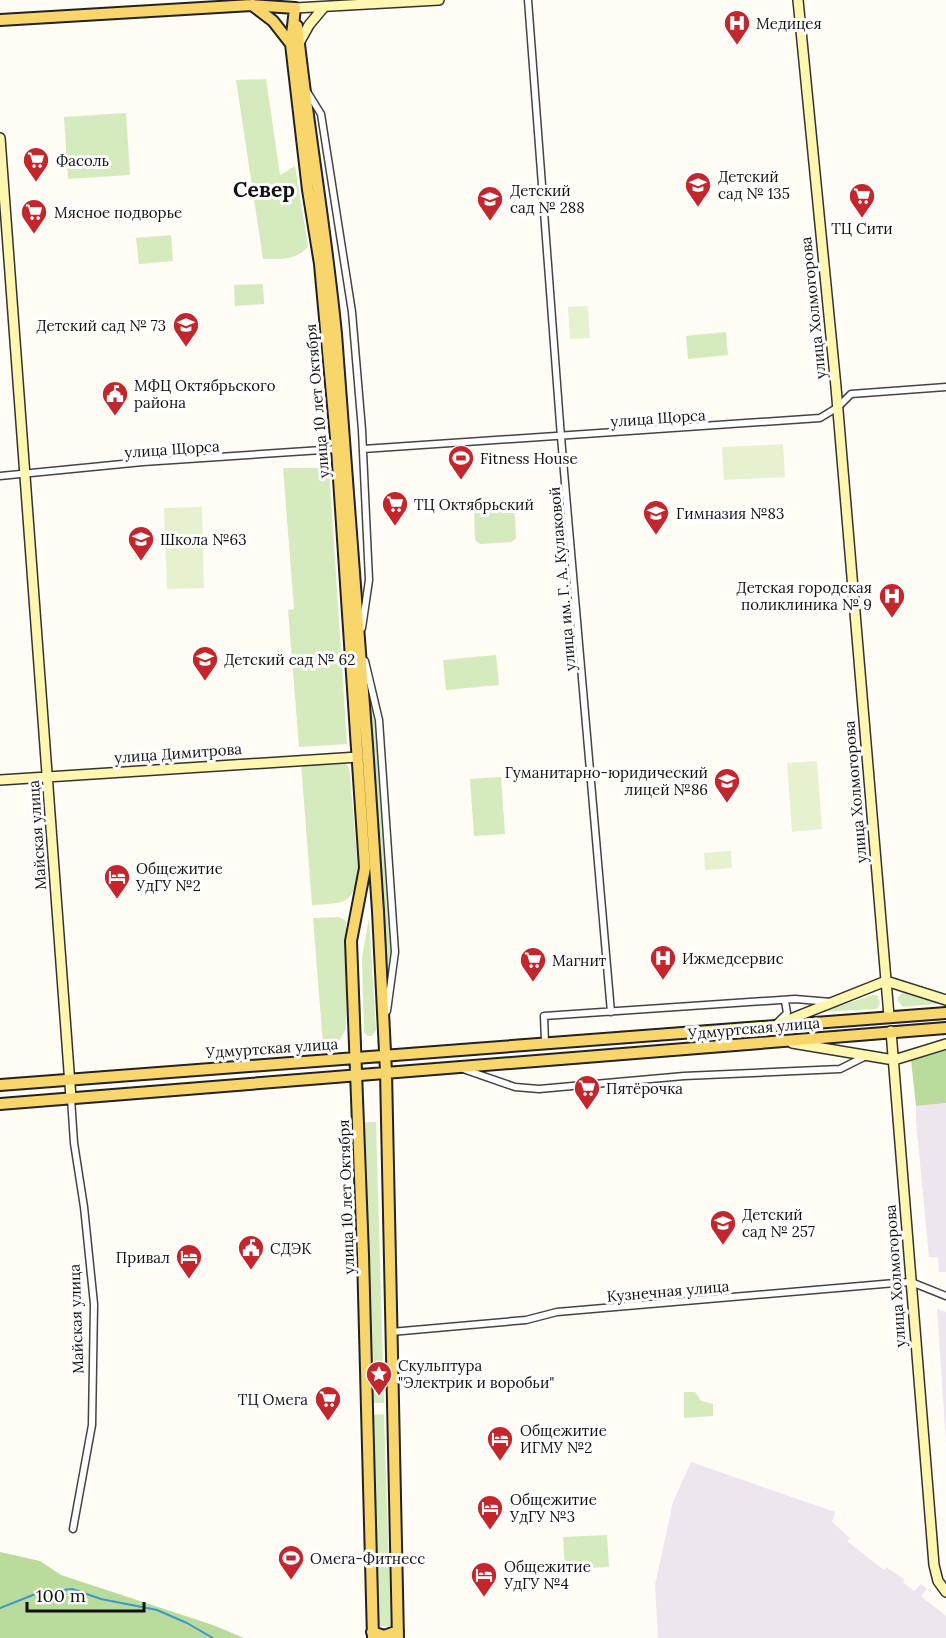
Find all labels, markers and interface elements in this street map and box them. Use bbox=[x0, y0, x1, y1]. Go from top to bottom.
hospital icon: Медицея bbox=[722, 8, 752, 46]
place label: Медицея bbox=[756, 14, 822, 33]
supermarket icon: Фасоль bbox=[21, 145, 51, 183]
place label: Фасоль bbox=[56, 151, 109, 170]
place label: Детский сад № 135 bbox=[718, 167, 790, 203]
school or university icon: Детский сад № 135 bbox=[683, 170, 713, 208]
district label: Север bbox=[233, 176, 295, 203]
place label: Детский сад № 288 bbox=[510, 181, 585, 217]
supermarket icon: ТЦ Сити bbox=[847, 181, 877, 219]
school or university icon: Детский сад № 288 bbox=[475, 184, 505, 222]
supermarket icon: Мясное подворье bbox=[19, 197, 49, 235]
place label: Мясное подворье bbox=[54, 203, 182, 222]
place label: ТЦ Сити bbox=[831, 219, 893, 238]
street label: улица Холмогорова bbox=[796, 236, 830, 380]
school or university icon: Детский сад № 73 bbox=[171, 310, 201, 348]
place label: Детский сад № 73 bbox=[36, 316, 166, 335]
street label: улица 10 лет Октября bbox=[301, 323, 333, 479]
place label: МФЦ Октябрьского района bbox=[134, 376, 276, 412]
public building icon: МФЦ Октябрьского района bbox=[100, 379, 130, 417]
street label: улица Щорса bbox=[610, 405, 707, 431]
street label: улица Щорса bbox=[124, 436, 221, 462]
sports icon: Fitness House bbox=[446, 443, 476, 481]
place label: Fitness House bbox=[480, 449, 578, 468]
street label: улица им. Г. А. Кулаковой bbox=[544, 486, 580, 672]
supermarket icon: ТЦ Октябрьский bbox=[380, 489, 410, 527]
place label: ТЦ Октябрьский bbox=[414, 495, 534, 514]
school or university icon: Гимназия №83 bbox=[641, 498, 671, 536]
place label: Гимназия №83 bbox=[676, 504, 784, 523]
school or university icon: Школа №63 bbox=[126, 524, 156, 562]
place label: Школа №63 bbox=[160, 530, 247, 549]
place label: Детская городская поликлиника № 9 bbox=[736, 578, 872, 614]
hospital icon: Детская городская поликлиника № 9 bbox=[877, 581, 907, 619]
school or university icon: Детский сад № 62 bbox=[190, 644, 220, 682]
place label: Детский сад № 62 bbox=[224, 650, 355, 669]
street label: улица Холмогорова bbox=[839, 720, 871, 864]
street label: улица Димитрова bbox=[113, 739, 243, 767]
place label: Гуманитарно-юридический лицей №86 bbox=[505, 763, 708, 799]
school or university icon: Гуманитарно-юридический лицей №86 bbox=[712, 766, 742, 804]
street label: Майская улица bbox=[24, 779, 50, 890]
place label: Общежитие УдГУ №2 bbox=[135, 859, 223, 895]
hotel icon: Общежитие УдГУ №2 bbox=[102, 862, 132, 900]
hospital icon: Ижмедсервис bbox=[648, 943, 678, 981]
supermarket icon: Магнит bbox=[518, 945, 548, 983]
place label: Ижмедсервис bbox=[682, 949, 784, 968]
place label: Магнит bbox=[552, 951, 607, 970]
street label: Удмуртская улица bbox=[686, 1013, 821, 1043]
street label: Удмуртская улица bbox=[204, 1034, 339, 1062]
supermarket icon: Пятёрочка bbox=[572, 1073, 602, 1111]
place label: Пятёрочка bbox=[606, 1079, 683, 1098]
street label: улица 10 лет Октября bbox=[334, 1119, 358, 1275]
street label: улица Холмогорова bbox=[881, 1204, 909, 1348]
place label: Детский сад № 257 bbox=[742, 1205, 815, 1241]
school or university icon: Детский сад № 257 bbox=[708, 1208, 738, 1246]
public building icon: СДЭК bbox=[236, 1233, 266, 1271]
place label: СДЭК bbox=[270, 1239, 312, 1258]
hotel icon: Привал bbox=[174, 1242, 204, 1280]
place label: Привал bbox=[116, 1248, 170, 1267]
street label: Майская улица bbox=[65, 1263, 87, 1374]
street label: Кузнечная улица bbox=[606, 1276, 730, 1306]
place label: Скульптура "Электрик и воробьи" bbox=[398, 1356, 555, 1392]
place icon: Скульптура "Электрик и воробьи" bbox=[364, 1359, 394, 1397]
supermarket icon: ТЦ Омега bbox=[313, 1384, 343, 1422]
place label: ТЦ Омега bbox=[238, 1390, 308, 1409]
place label: Общежитие ИГМУ №2 bbox=[520, 1421, 607, 1457]
hotel icon: Общежитие ИГМУ №2 bbox=[485, 1424, 515, 1462]
place label: Общежитие УдГУ №3 bbox=[509, 1490, 597, 1526]
hotel icon: Общежитие УдГУ №3 bbox=[475, 1493, 505, 1531]
sports icon: Омега-Фитнесс bbox=[276, 1543, 306, 1581]
place label: Омега-Фитнесс bbox=[310, 1549, 425, 1568]
place label: Общежитие УдГУ №4 bbox=[503, 1557, 591, 1593]
hotel icon: Общежитие УдГУ №4 bbox=[469, 1560, 499, 1598]
scale bar bbox=[27, 1575, 144, 1613]
text: 100 m bbox=[36, 1584, 86, 1607]

